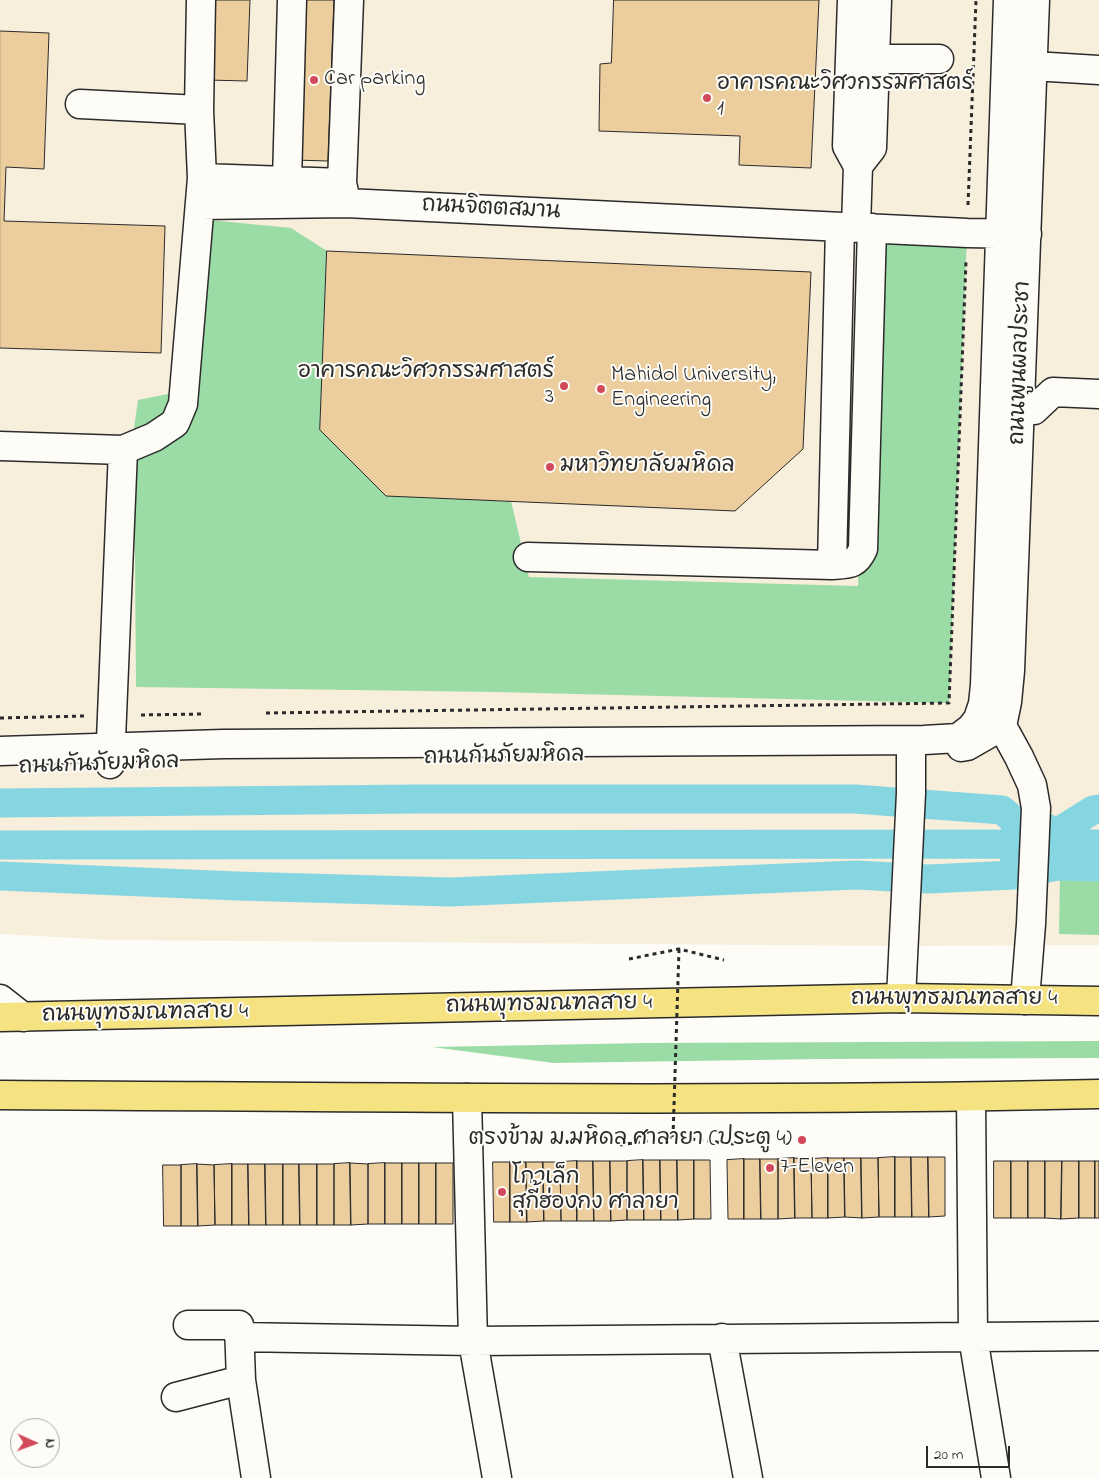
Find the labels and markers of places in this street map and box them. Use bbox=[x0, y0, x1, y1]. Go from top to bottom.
place label: Car parking bbox=[324, 67, 425, 93]
place label: อาคารคณะวิศวกรรมศาสตร์ 1 bbox=[717, 72, 973, 124]
marker: Car parking bbox=[308, 74, 320, 86]
marker: อาคารคณะวิศวกรรมศาสตร์ 1 bbox=[701, 92, 713, 104]
place label: อาคารคณะวิศวกรรมศาสตร์ 3 bbox=[298, 360, 554, 412]
place label: Mahidol University, Engineering bbox=[611, 363, 776, 414]
marker: อาคารคณะวิศวกรรมศาสตร์ 3 bbox=[558, 380, 570, 392]
marker: Mahidol University, Engineering bbox=[595, 383, 607, 395]
place label: มหาวิทยาลัยมหิดล bbox=[560, 454, 735, 480]
marker: มหาวิทยาลัยมหิดล bbox=[544, 461, 556, 473]
place label: ตรงข้าม ม.มหิดล ศาลายา (ประตู 4) bbox=[469, 1127, 792, 1153]
marker: ตรงข้าม ม.มหิดล ศาลายา (ประตู 4) bbox=[796, 1134, 808, 1146]
place label: 7-Eleven bbox=[780, 1155, 854, 1181]
marker: 7-Eleven bbox=[764, 1162, 776, 1174]
place label: โกวเล็ก สุกี้ฮ่องกง ศาลายา bbox=[512, 1166, 679, 1218]
marker: โกวเล็ก สุกี้ฮ่องกง ศาลายา bbox=[496, 1186, 508, 1198]

